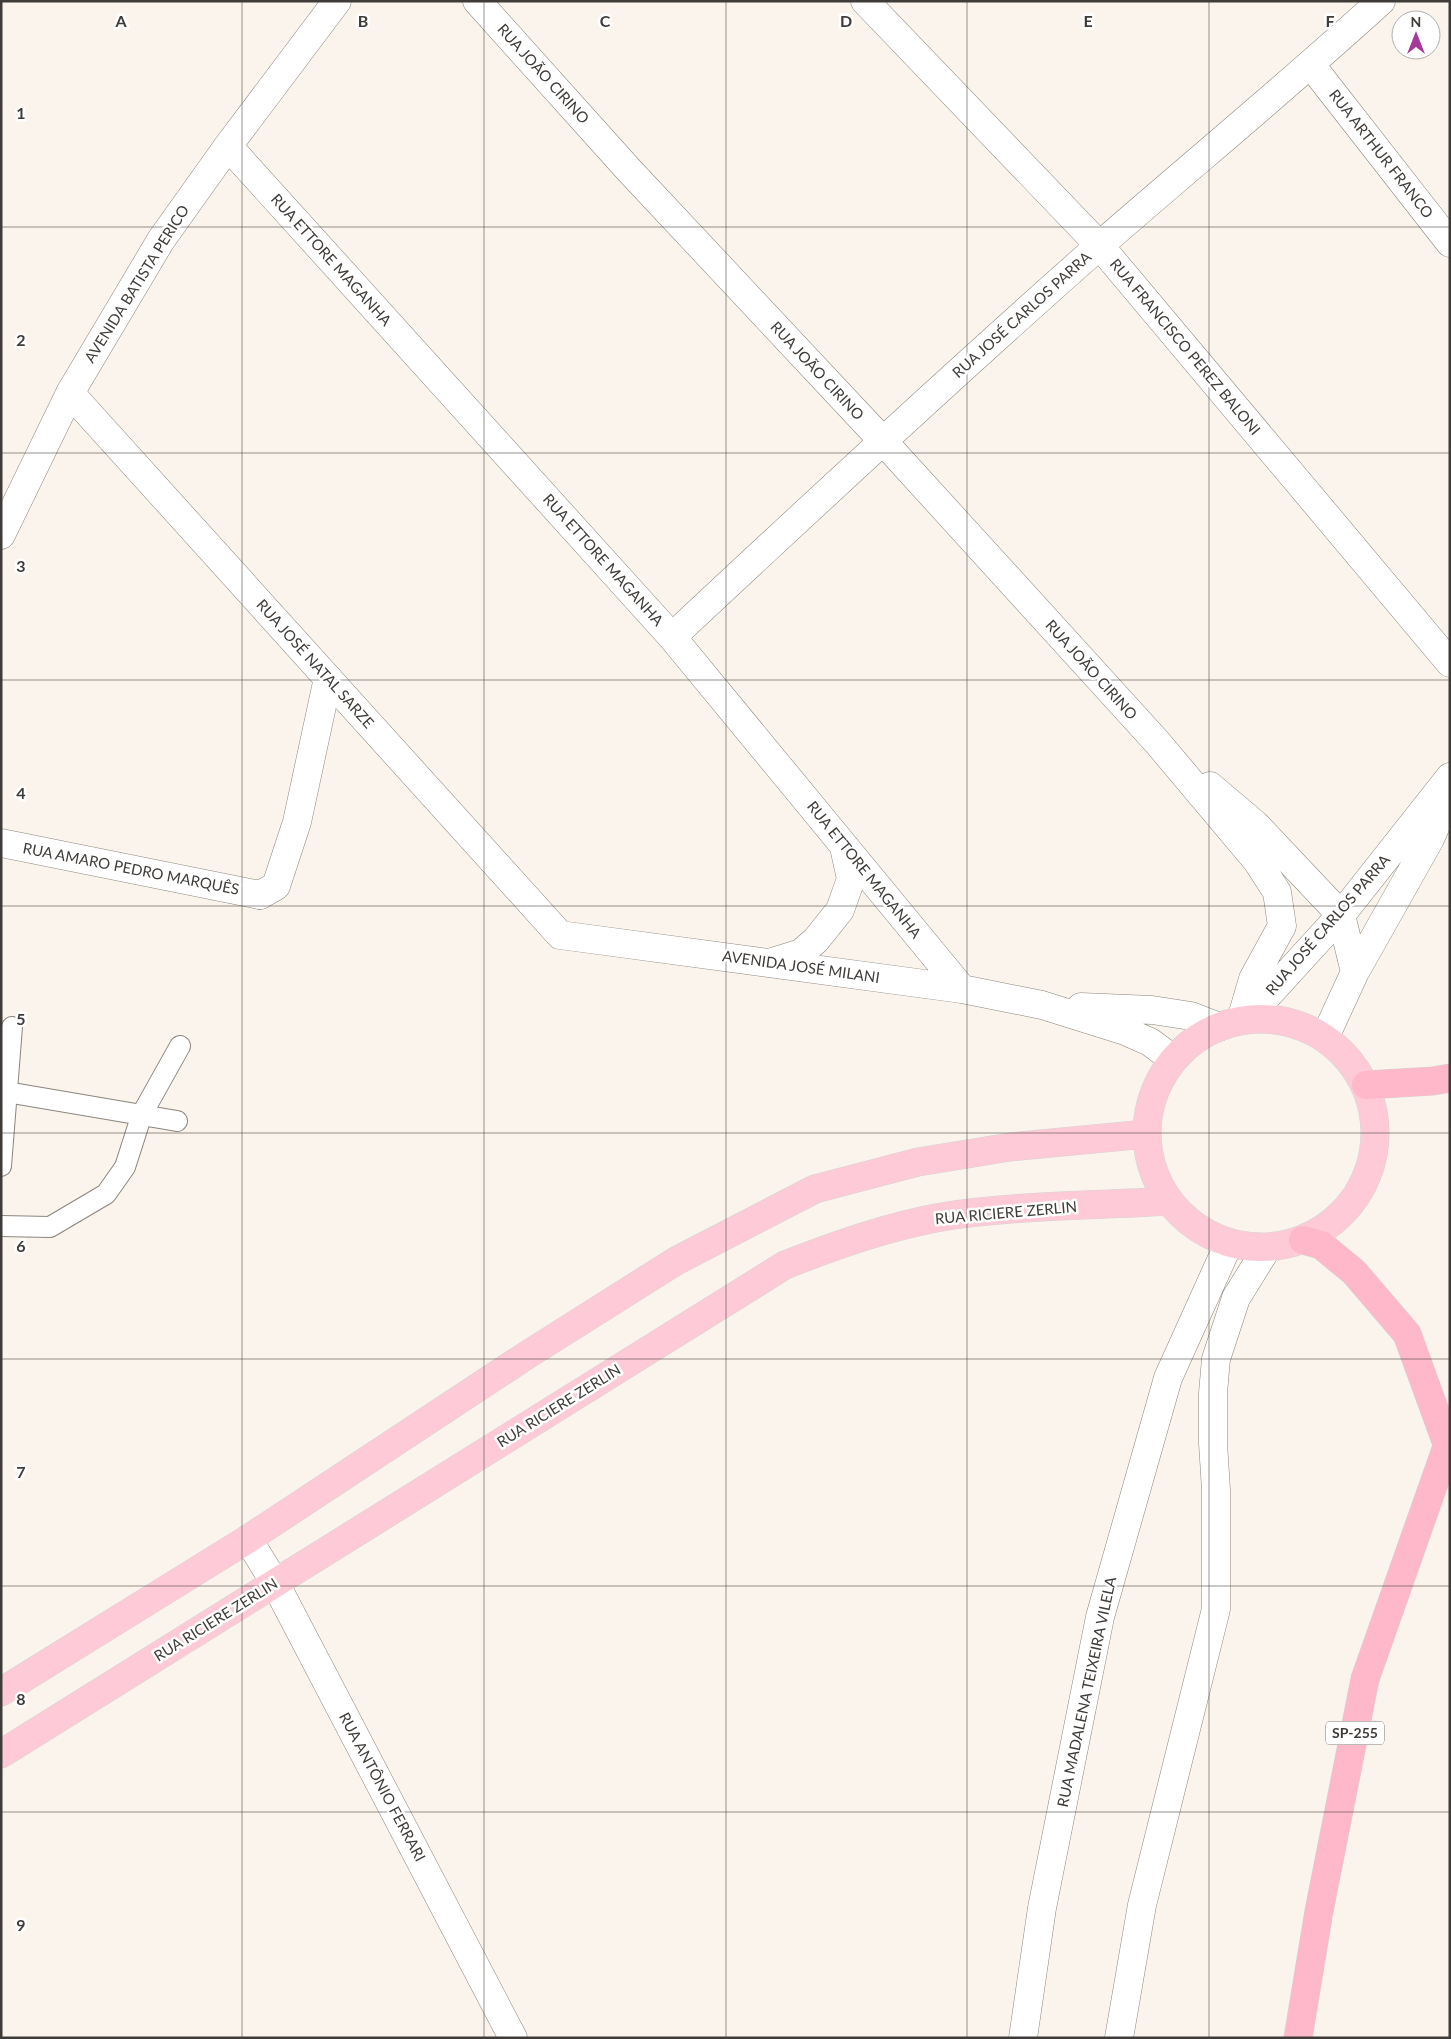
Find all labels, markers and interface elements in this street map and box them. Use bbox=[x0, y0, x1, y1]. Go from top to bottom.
north arrow bbox=[1391, 10, 1441, 60]
text: A bbox=[114, 11, 127, 30]
text: B bbox=[358, 11, 368, 30]
text: C bbox=[600, 11, 611, 30]
text: D bbox=[840, 11, 852, 30]
text: E bbox=[1083, 11, 1093, 30]
text: F bbox=[1325, 11, 1335, 30]
text: N bbox=[1411, 13, 1421, 30]
street label: RUA JOÃO CIRINO bbox=[494, 20, 593, 127]
street label: RUA ARTHUR FRANCO bbox=[1326, 86, 1438, 221]
text: 1 bbox=[16, 103, 26, 122]
street label: RUA ETTORE MAGANHA bbox=[268, 190, 396, 330]
street label: AVENIDA BATISTA PERICO bbox=[80, 201, 192, 366]
street label: RUA JOSÉ CARLOS PARRA bbox=[948, 247, 1095, 381]
street label: RUA FRANCISCO PEREZ BALONI bbox=[1107, 255, 1265, 438]
street label: RUA JOÃO CIRINO bbox=[767, 317, 868, 423]
text: 2 bbox=[16, 330, 26, 349]
street label: RUA ETTORE MAGANHA bbox=[540, 490, 668, 630]
text: 3 bbox=[16, 556, 26, 575]
street label: RUA JOSÉ NATAL SARZE bbox=[253, 595, 378, 731]
street label: RUA JOÃO CIRINO bbox=[1042, 616, 1141, 723]
text: 4 bbox=[16, 783, 26, 802]
street label: RUA ETTORE MAGANHA bbox=[804, 797, 926, 942]
street label: RUA AMARO PEDRO MARQUÊS bbox=[22, 838, 241, 898]
street label: RUA JOSÉ CARLOS PARRA bbox=[1261, 850, 1394, 998]
street label: AVENIDA JOSÉ MILANI bbox=[721, 946, 881, 986]
text: 5 bbox=[16, 1009, 26, 1028]
street label: RUA RICIERE ZERLIN bbox=[934, 1197, 1078, 1227]
text: 6 bbox=[16, 1236, 26, 1255]
street label: RUA RICIERE ZERLIN bbox=[493, 1360, 624, 1451]
text: 7 bbox=[16, 1462, 26, 1481]
street label: RUA RICIERE ZERLIN bbox=[150, 1574, 281, 1665]
street label: RUA MADALENA TEIXEIRA VILELA bbox=[1053, 1574, 1119, 1809]
text: 8 bbox=[16, 1689, 26, 1708]
street label: RUA ANTÔNIO FERRARI bbox=[336, 1709, 430, 1864]
road number: SP-255 bbox=[1326, 1722, 1384, 1745]
text: 9 bbox=[16, 1915, 26, 1934]

